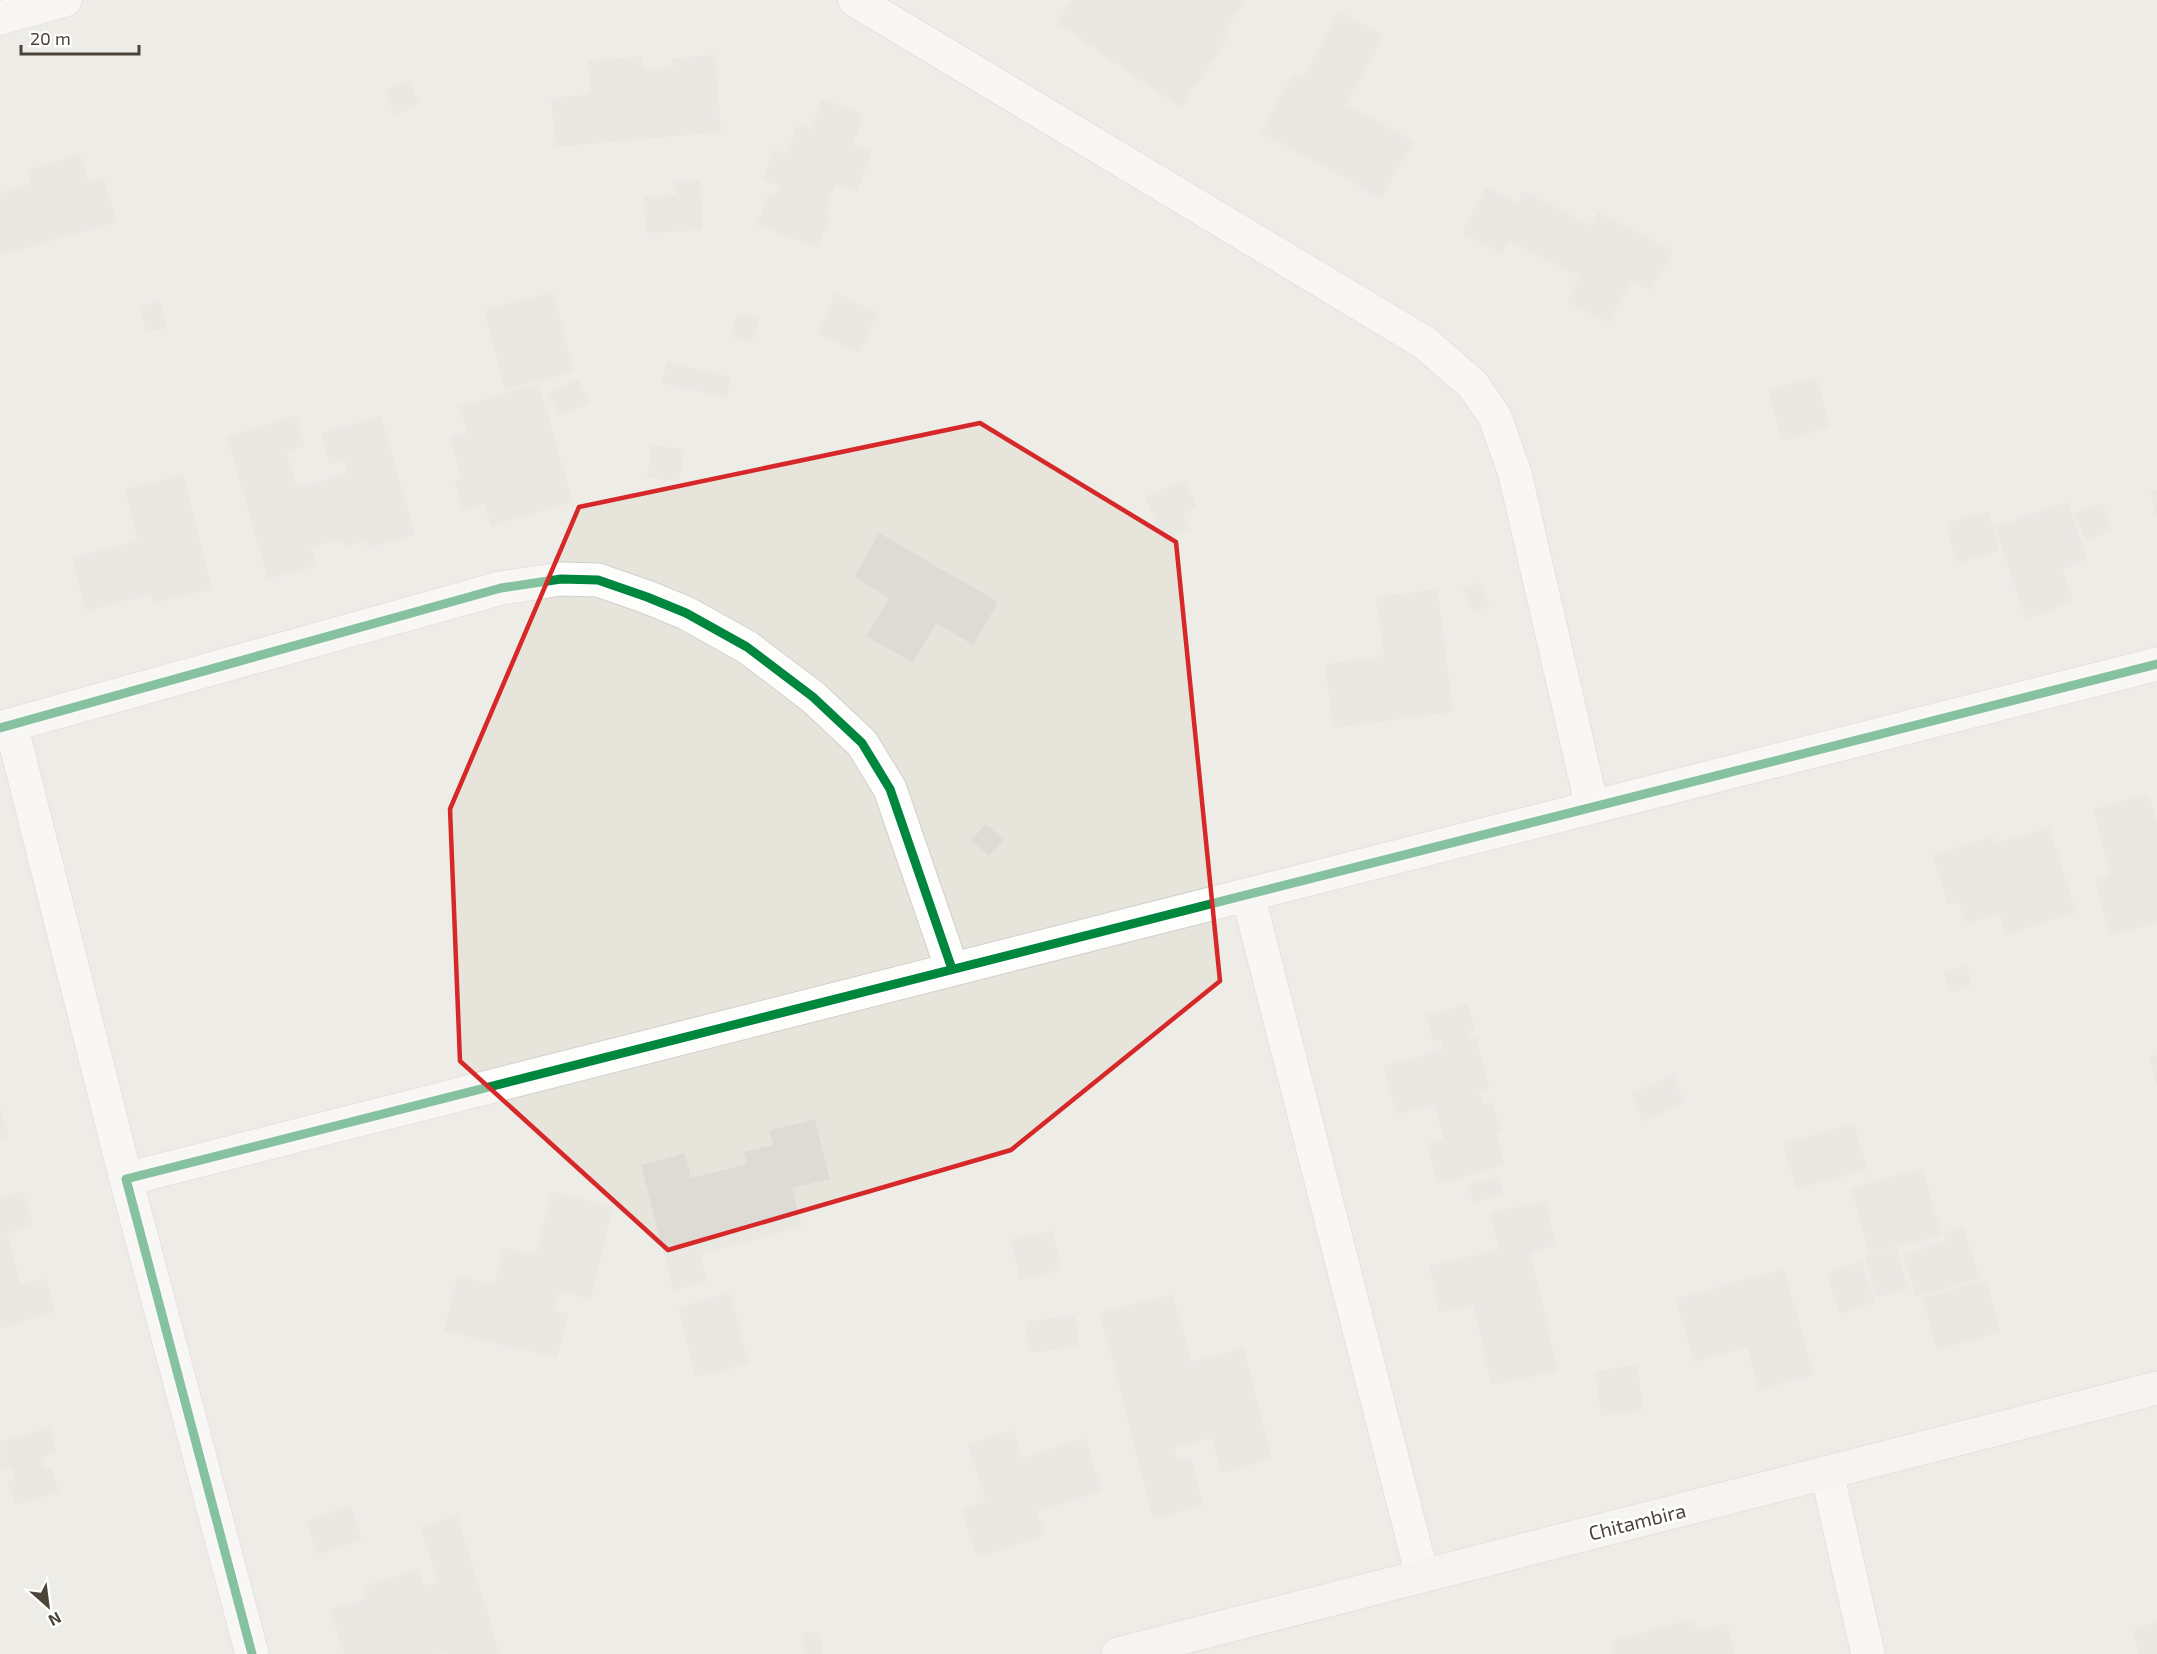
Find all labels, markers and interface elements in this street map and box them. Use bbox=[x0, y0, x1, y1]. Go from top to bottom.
scale bar bbox=[21, 18, 140, 56]
text: 20 m bbox=[30, 27, 71, 49]
street label: Chitambira bbox=[1586, 1497, 1688, 1545]
north arrow bbox=[18, 1576, 78, 1636]
text: N bbox=[46, 1609, 65, 1631]

